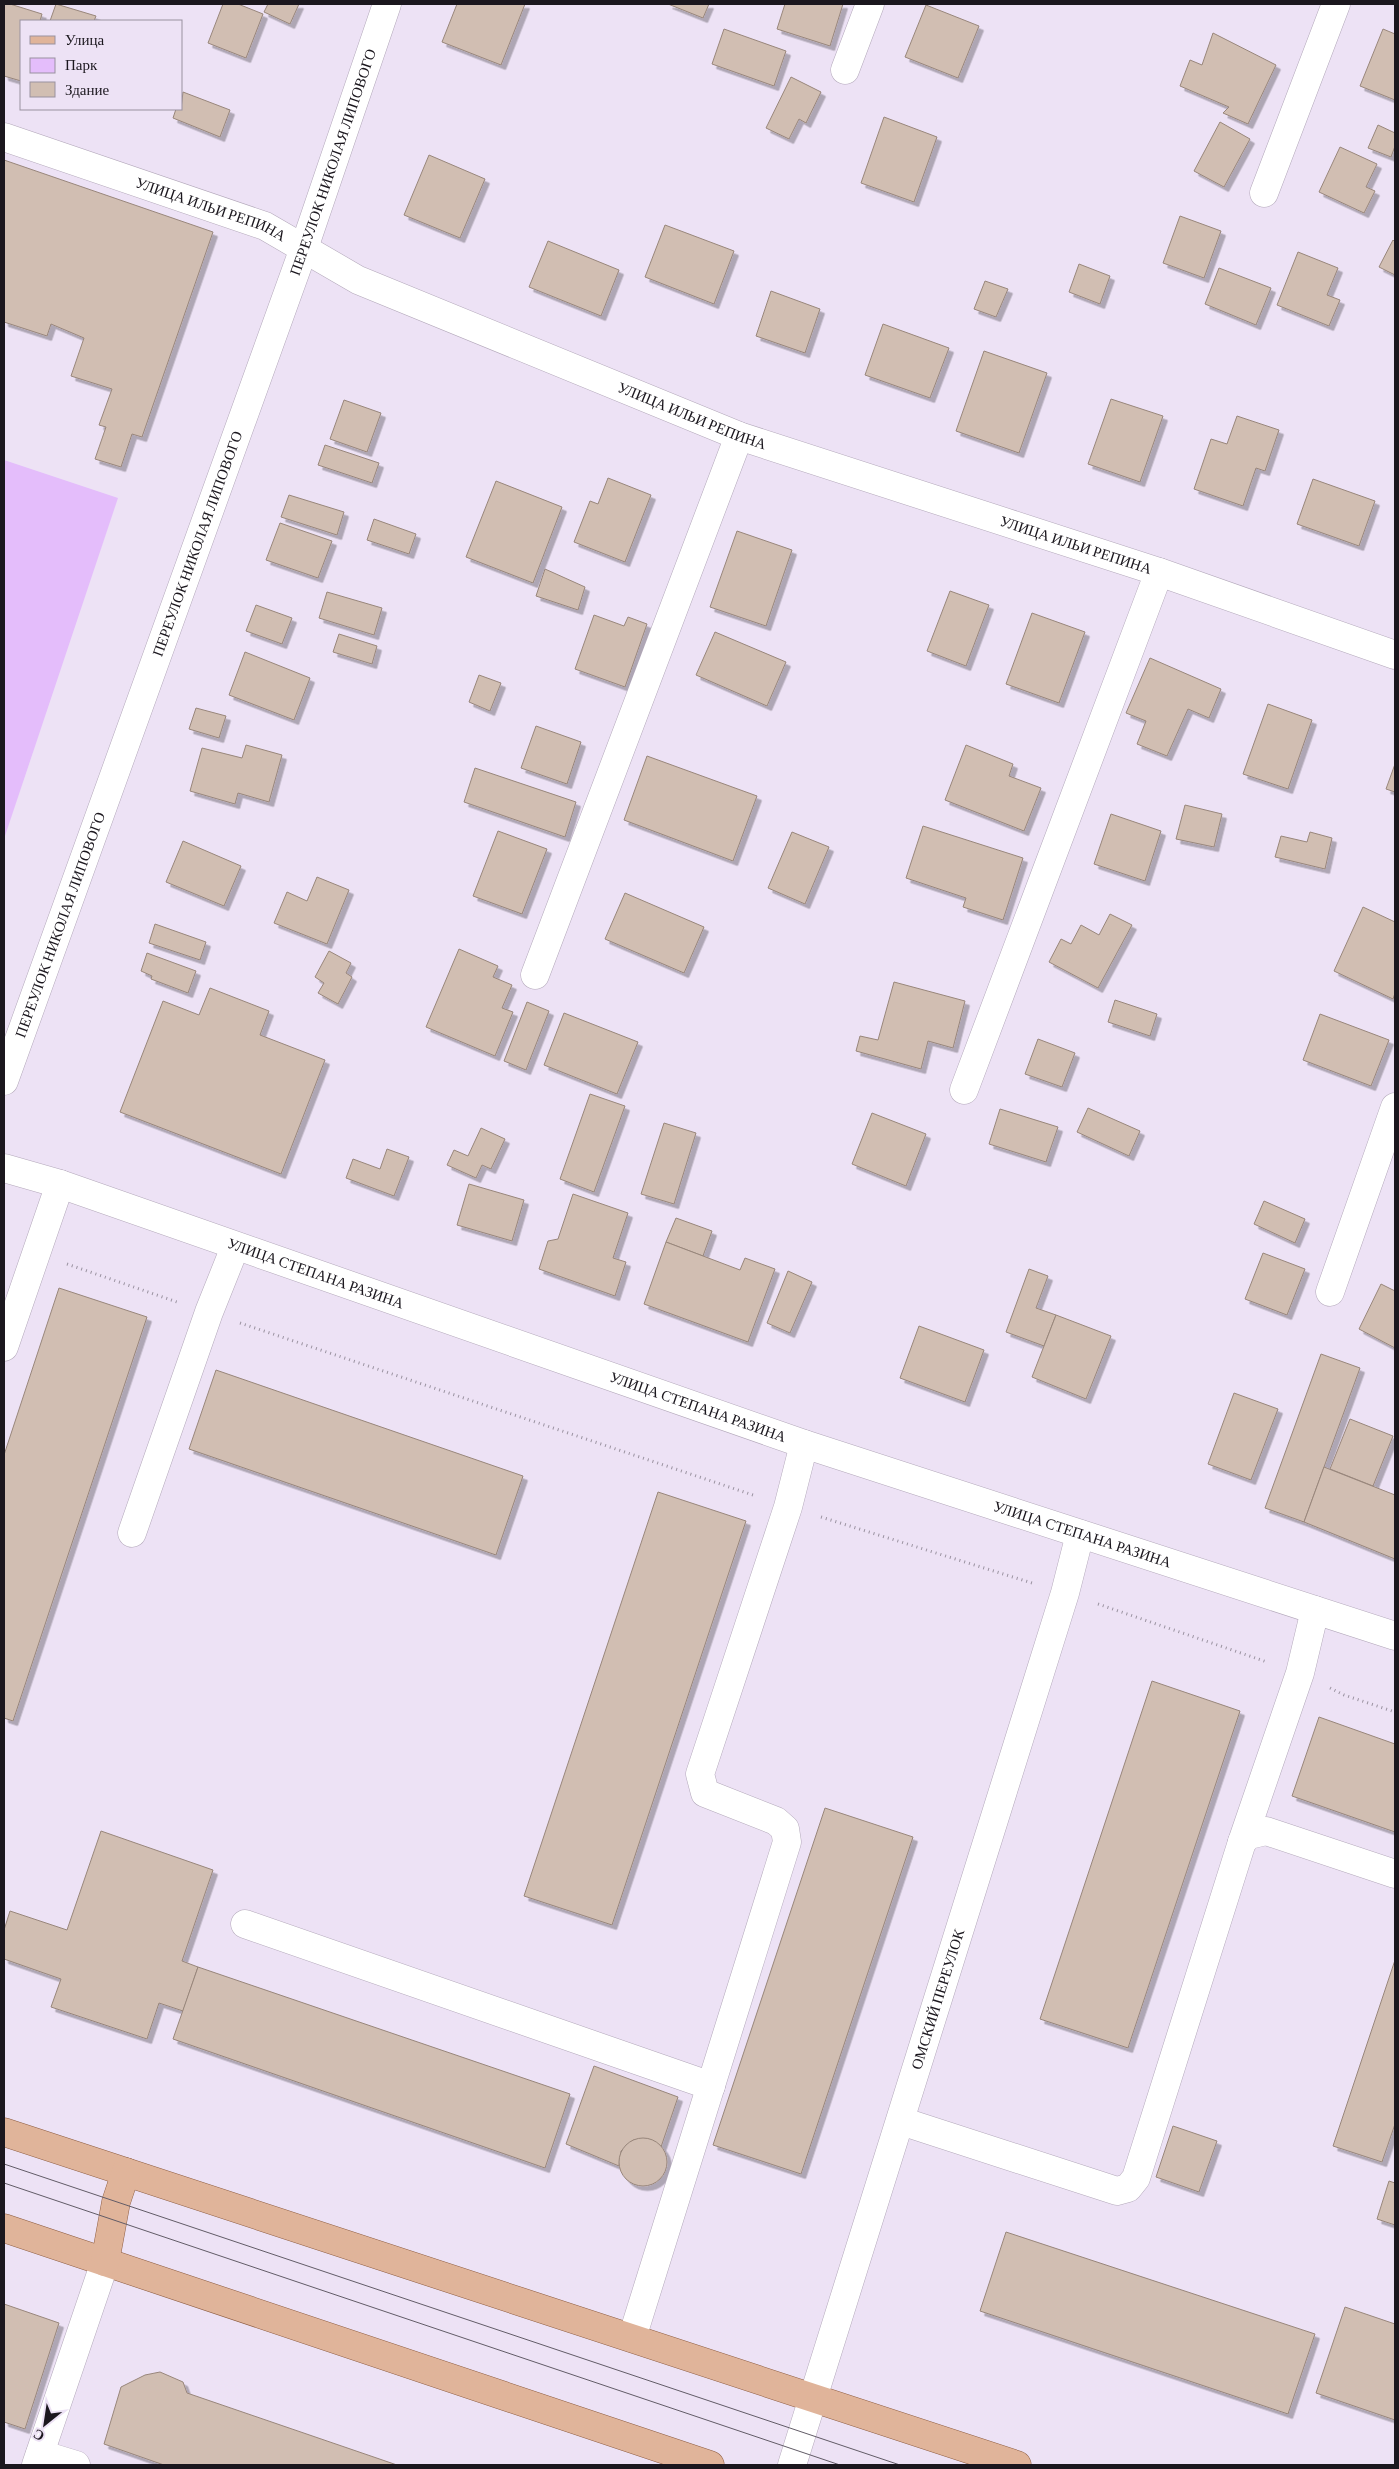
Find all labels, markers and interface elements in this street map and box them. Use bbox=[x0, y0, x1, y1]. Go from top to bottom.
legend bbox=[20, 20, 182, 110]
text: Улица bbox=[65, 32, 104, 48]
street label: ПЕРЕУЛОК НИКОЛАЯ ЛИПОВОГО bbox=[287, 47, 379, 278]
text: Парк bbox=[65, 57, 98, 73]
text: Здание bbox=[65, 82, 109, 98]
street label: УЛИЦА ИЛЬИ РЕПИНА bbox=[134, 175, 289, 244]
street label: УЛИЦА ИЛЬИ РЕПИНА bbox=[615, 379, 769, 452]
street label: ПЕРЕУЛОК НИКОЛАЯ ЛИПОВОГО bbox=[150, 429, 245, 659]
street label: УЛИЦА ИЛЬИ РЕПИНА bbox=[998, 513, 1154, 577]
street label: ПЕРЕУЛОК НИКОЛАЯ ЛИПОВОГО bbox=[12, 810, 108, 1040]
street label: УЛИЦА СТЕПАНА РАЗИНА bbox=[225, 1235, 406, 1312]
street label: УЛИЦА СТЕПАНА РАЗИНА bbox=[608, 1369, 788, 1445]
street label: УЛИЦА СТЕПАНА РАЗИНА bbox=[991, 1498, 1173, 1571]
street label: ОМСКИЙ ПЕРЕУЛОК bbox=[908, 1926, 968, 2071]
north arrow bbox=[20, 2399, 70, 2449]
text: С bbox=[30, 2426, 47, 2445]

